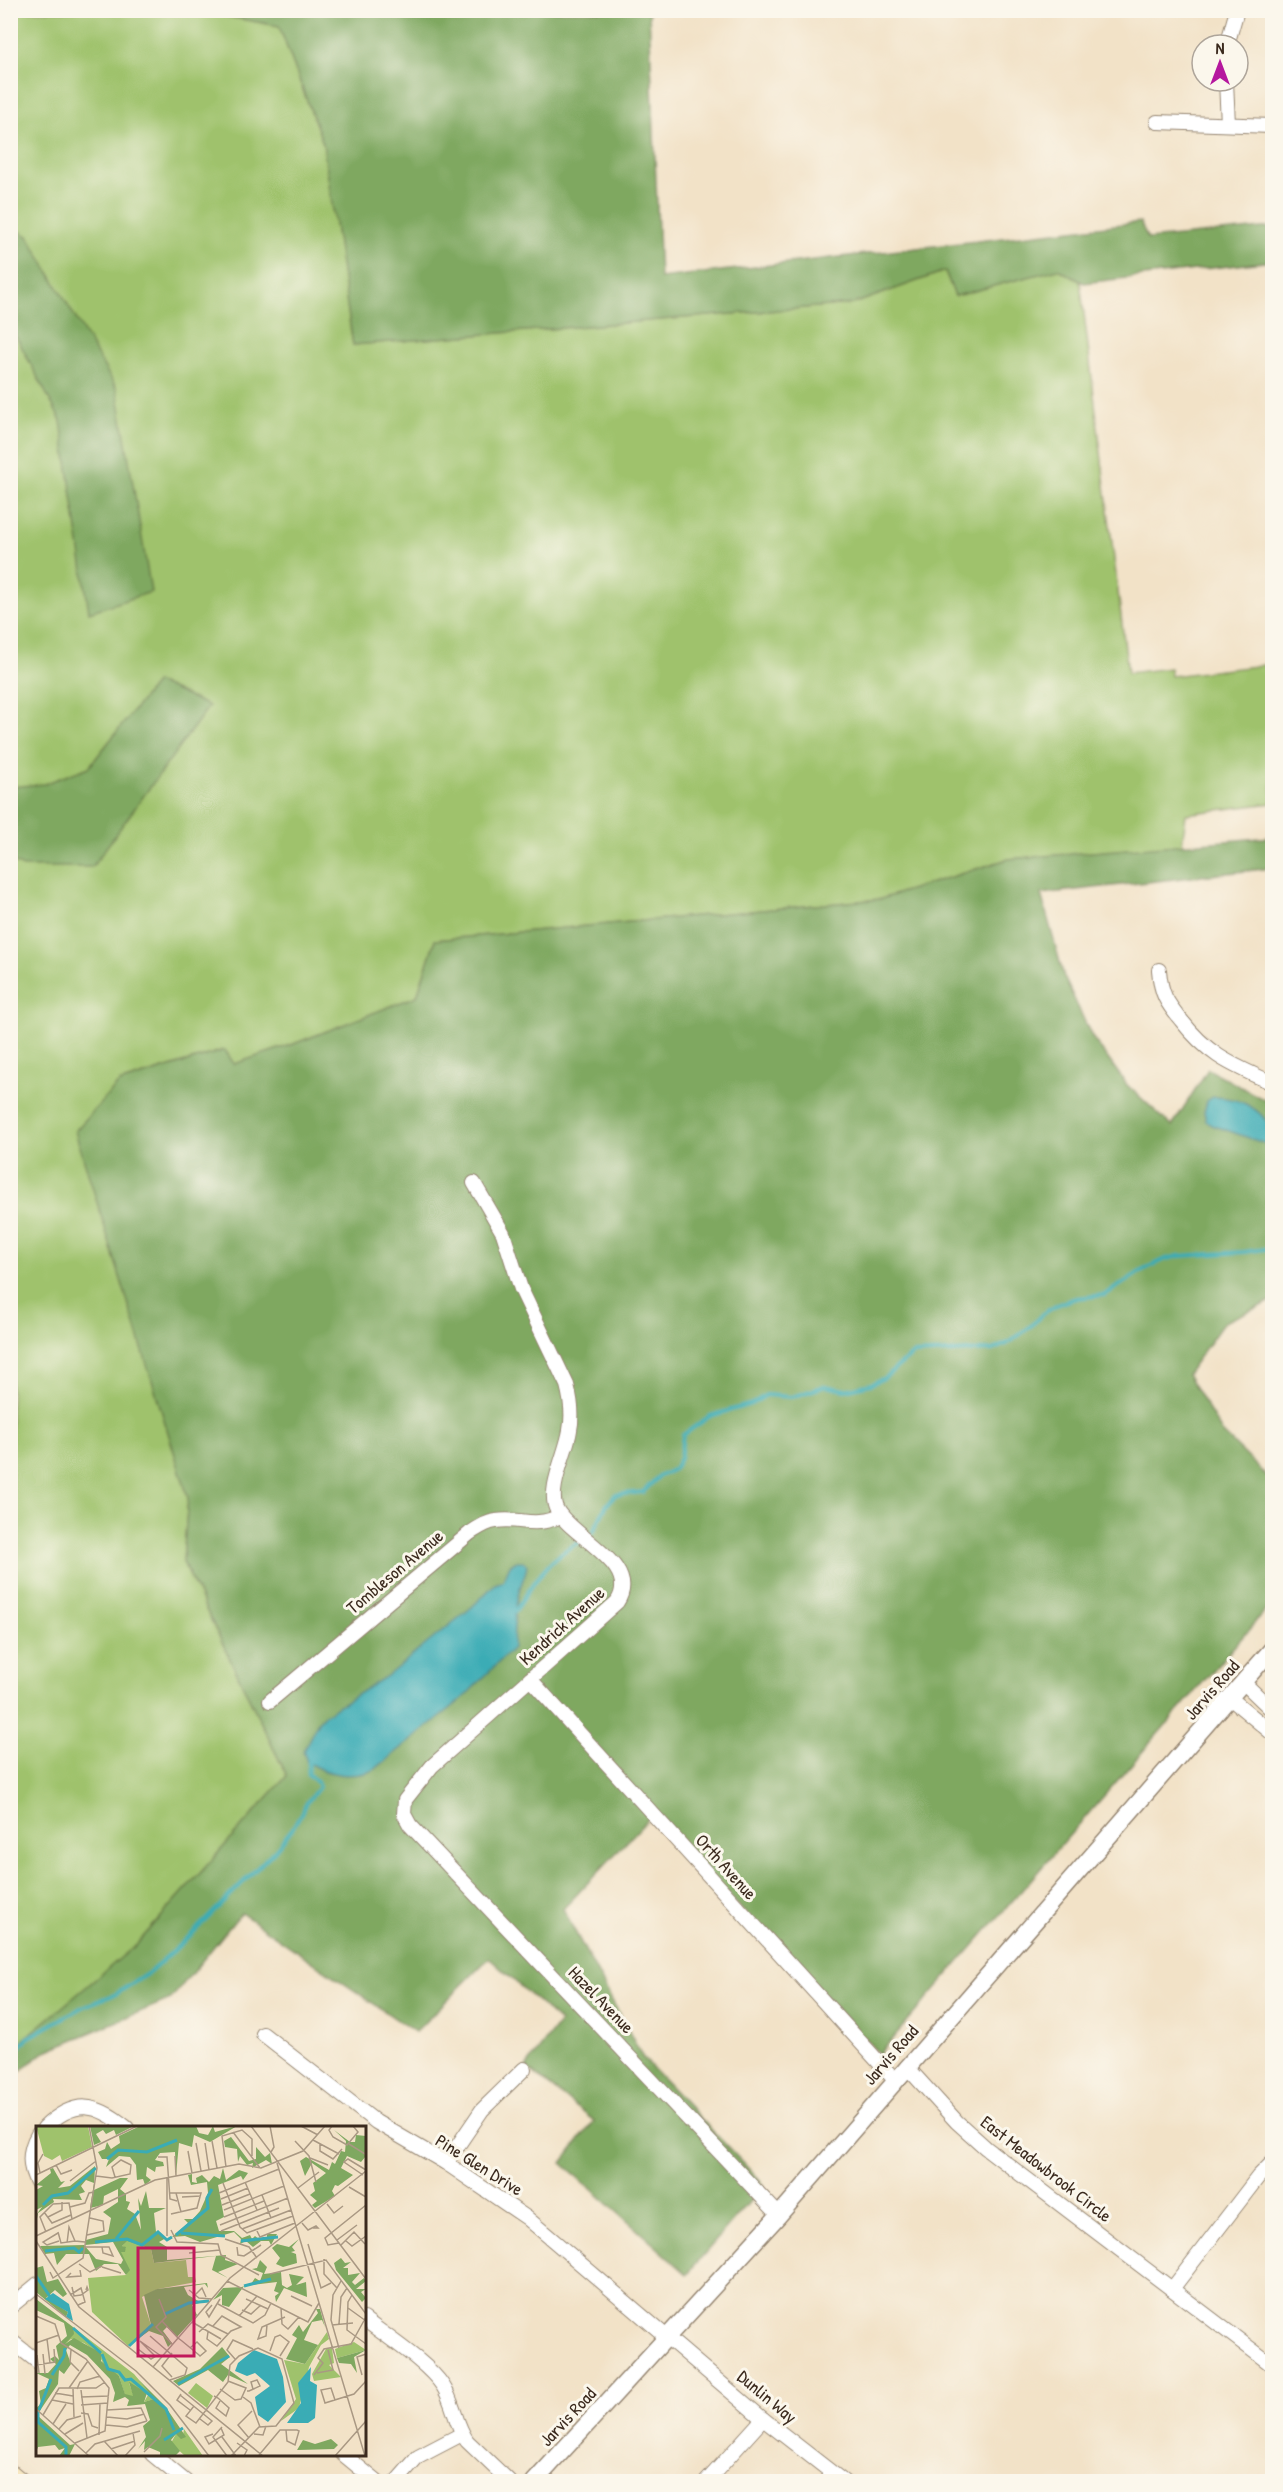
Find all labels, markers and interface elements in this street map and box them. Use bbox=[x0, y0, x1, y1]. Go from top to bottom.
north arrow bbox=[1190, 33, 1250, 93]
text: N bbox=[1216, 37, 1225, 59]
street label: Tombleson Avenue bbox=[341, 1524, 448, 1620]
street label: Kendrick Avenue bbox=[514, 1581, 610, 1671]
street label: Jarvis Road bbox=[1178, 1654, 1245, 1725]
street label: Orth Avenue bbox=[690, 1828, 763, 1905]
street label: Hazel Avenue bbox=[563, 1960, 640, 2039]
street label: Jarvis Road bbox=[857, 2019, 924, 2090]
street label: East Meadowbrook Circle bbox=[976, 2109, 1117, 2228]
inset map bbox=[36, 2126, 366, 2456]
street label: Pine Glen Drive bbox=[431, 2128, 528, 2201]
street label: Dunlin Way bbox=[732, 2364, 803, 2429]
street label: Jarvis Road bbox=[534, 2382, 601, 2452]

